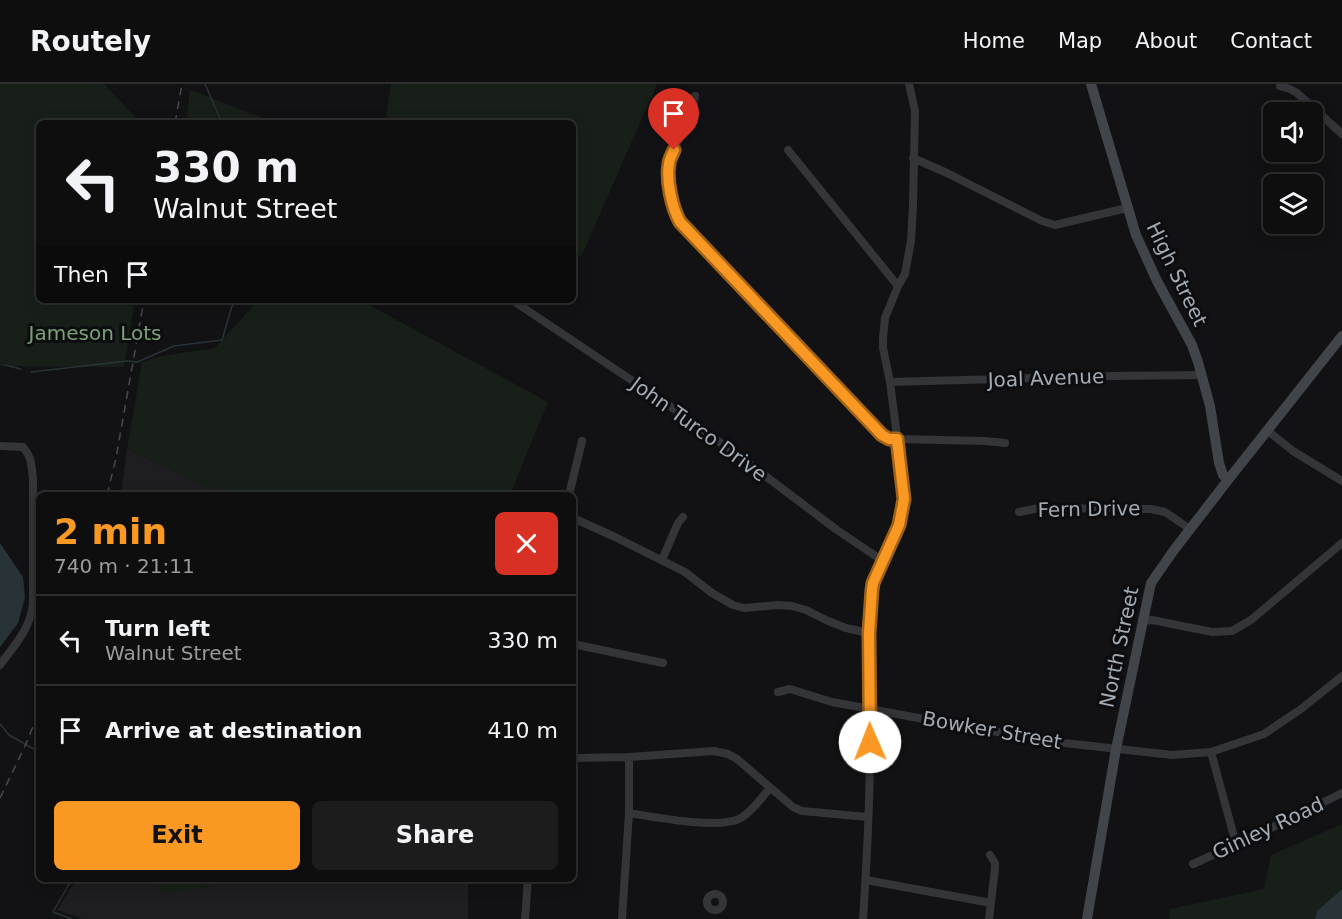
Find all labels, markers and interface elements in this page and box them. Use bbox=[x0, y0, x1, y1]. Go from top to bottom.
text: Routely bbox=[30, 25, 151, 58]
text: Home bbox=[963, 29, 1025, 53]
text: Map bbox=[1058, 29, 1102, 53]
text: About bbox=[1135, 29, 1197, 53]
text: Contact bbox=[1230, 29, 1312, 53]
pin bbox=[648, 88, 699, 150]
icon: arrive bbox=[657, 97, 690, 130]
map controls bbox=[1263, 102, 1323, 234]
button: sound bbox=[1263, 102, 1323, 162]
text: 330 m bbox=[153, 143, 299, 192]
icon: left bbox=[54, 144, 132, 222]
button: layers bbox=[1263, 174, 1323, 234]
text: Walnut Street bbox=[153, 193, 337, 224]
street label: High Street bbox=[1141, 218, 1213, 330]
icon: arrive bbox=[121, 258, 154, 291]
text: Then bbox=[54, 262, 109, 287]
park label: Jameson Lots bbox=[27, 321, 161, 345]
street label: Joal Avenue bbox=[985, 364, 1105, 392]
street label: John Turco Drive bbox=[625, 370, 772, 486]
street label: Fern Drive bbox=[1037, 496, 1141, 522]
text: 2 min bbox=[54, 511, 167, 552]
button: close bbox=[495, 512, 558, 575]
text: 740 m · 21:11 bbox=[54, 554, 195, 578]
street label: North Street bbox=[1094, 584, 1144, 710]
text: Turn left bbox=[105, 616, 210, 641]
icon: left bbox=[54, 624, 87, 657]
text: 330 m bbox=[488, 628, 558, 653]
text: Walnut Street bbox=[105, 641, 242, 665]
street label: Bowker Street bbox=[921, 706, 1064, 754]
position arrow bbox=[838, 710, 902, 774]
icon: arrive bbox=[54, 714, 87, 747]
text: Arrive at destination bbox=[105, 718, 362, 743]
text: 410 m bbox=[488, 718, 558, 743]
street label: Ginley Road bbox=[1209, 792, 1327, 864]
button: Exit bbox=[54, 801, 300, 870]
button: Share bbox=[312, 801, 558, 870]

